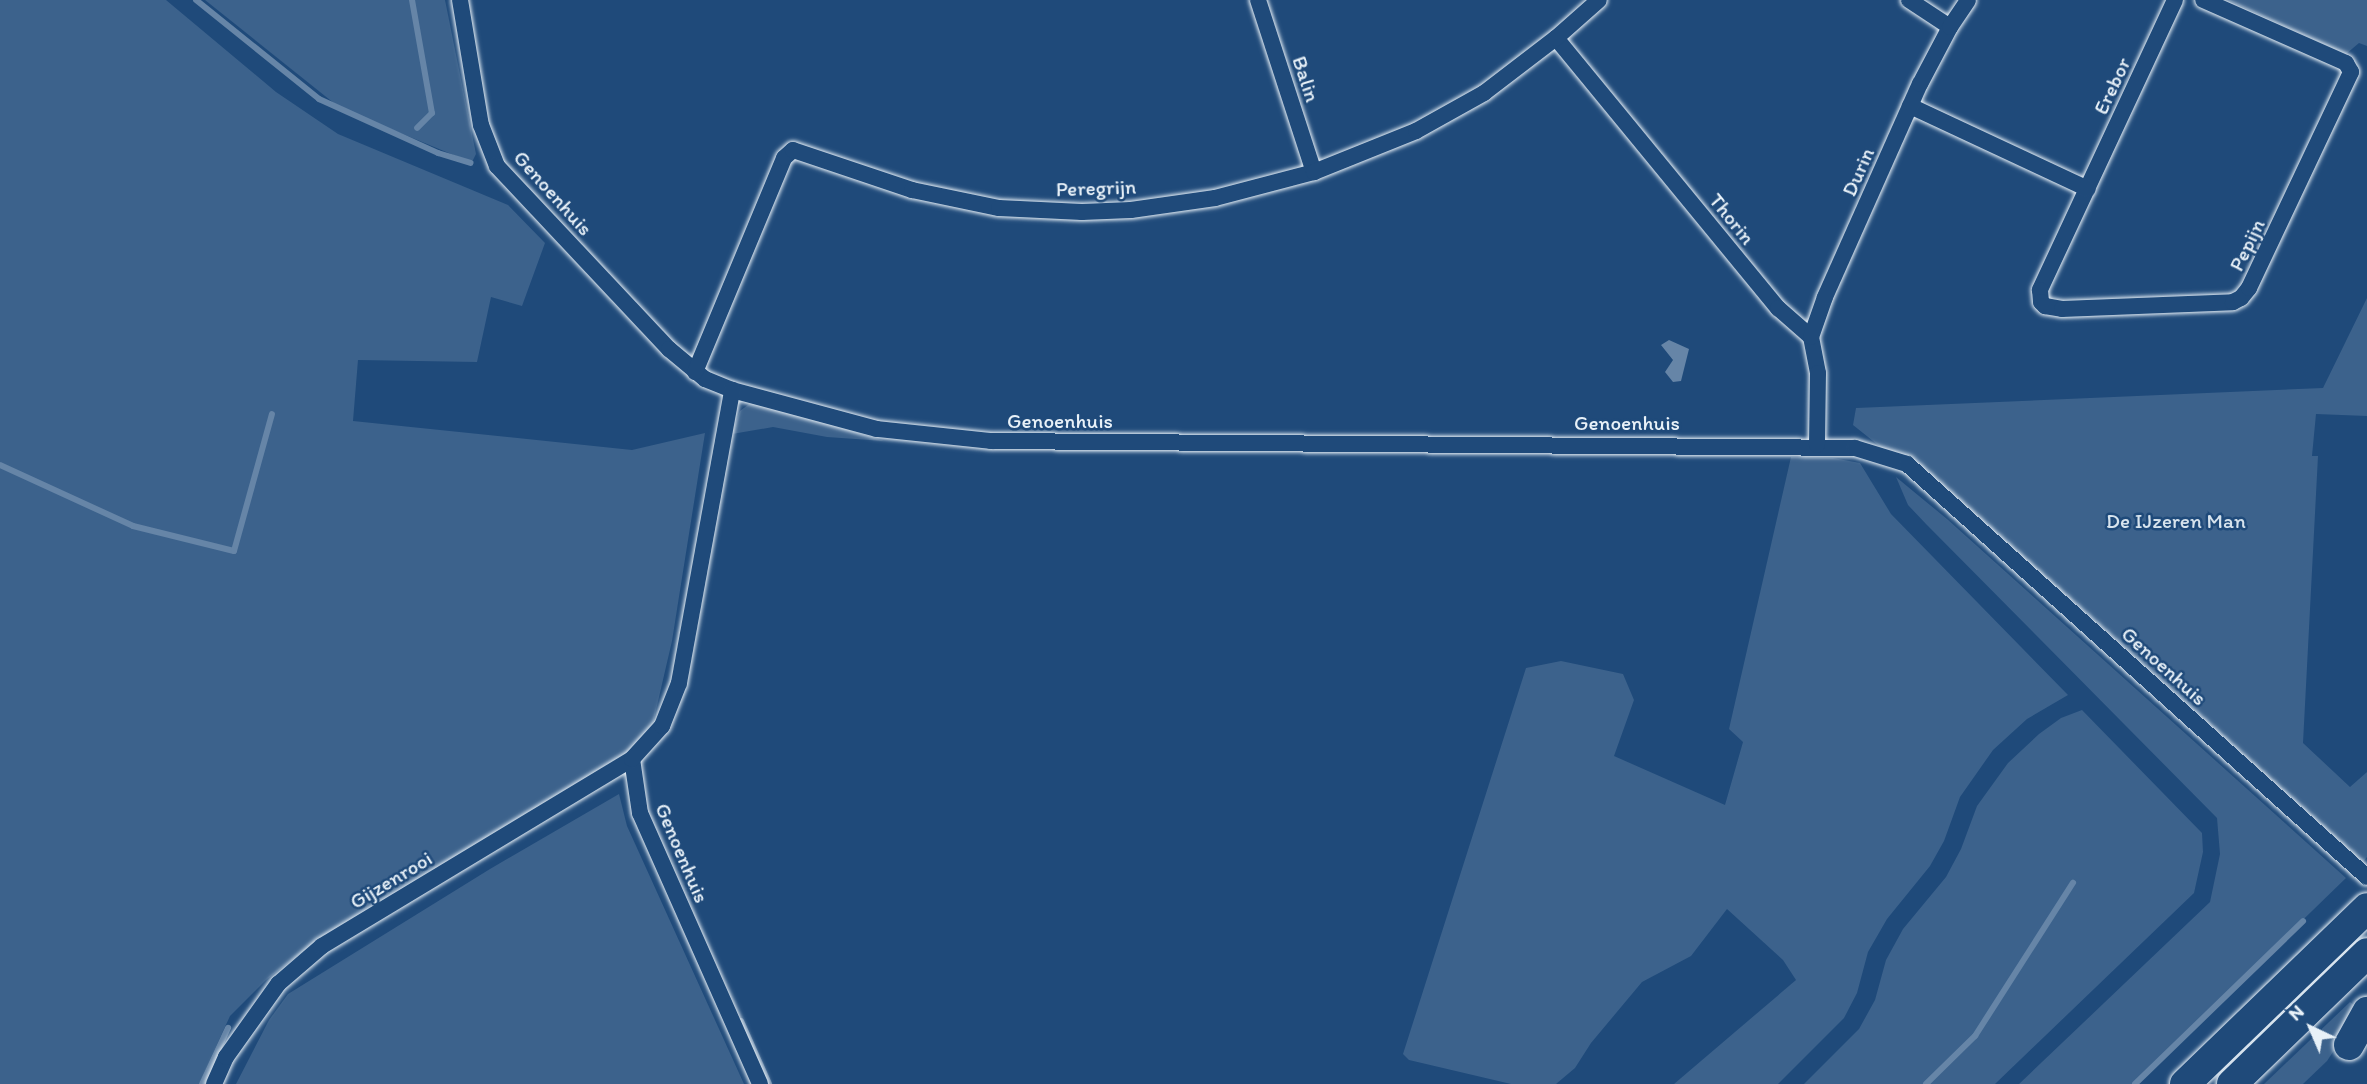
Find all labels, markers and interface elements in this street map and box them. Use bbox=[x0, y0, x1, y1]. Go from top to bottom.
street label: Balin bbox=[1287, 53, 1325, 105]
street label: Erebor bbox=[2088, 54, 2136, 118]
street label: Durin bbox=[1836, 144, 1880, 200]
street label: Genoenhuis bbox=[508, 145, 598, 241]
street label: Peregrijn bbox=[1055, 174, 1137, 202]
street label: Thorin bbox=[1704, 188, 1760, 250]
street label: Pepijn bbox=[2224, 215, 2270, 275]
street label: Genoenhuis bbox=[1007, 408, 1113, 434]
street label: Genoenhuis bbox=[1574, 410, 1680, 436]
park label: De IJzeren Man bbox=[2106, 508, 2246, 534]
street label: Genoenhuis bbox=[2116, 621, 2212, 711]
street label: Genoenhuis bbox=[650, 799, 714, 907]
street label: Gijzenrooi bbox=[345, 846, 437, 914]
north arrow bbox=[2276, 993, 2346, 1063]
text: N bbox=[2283, 1000, 2309, 1025]

